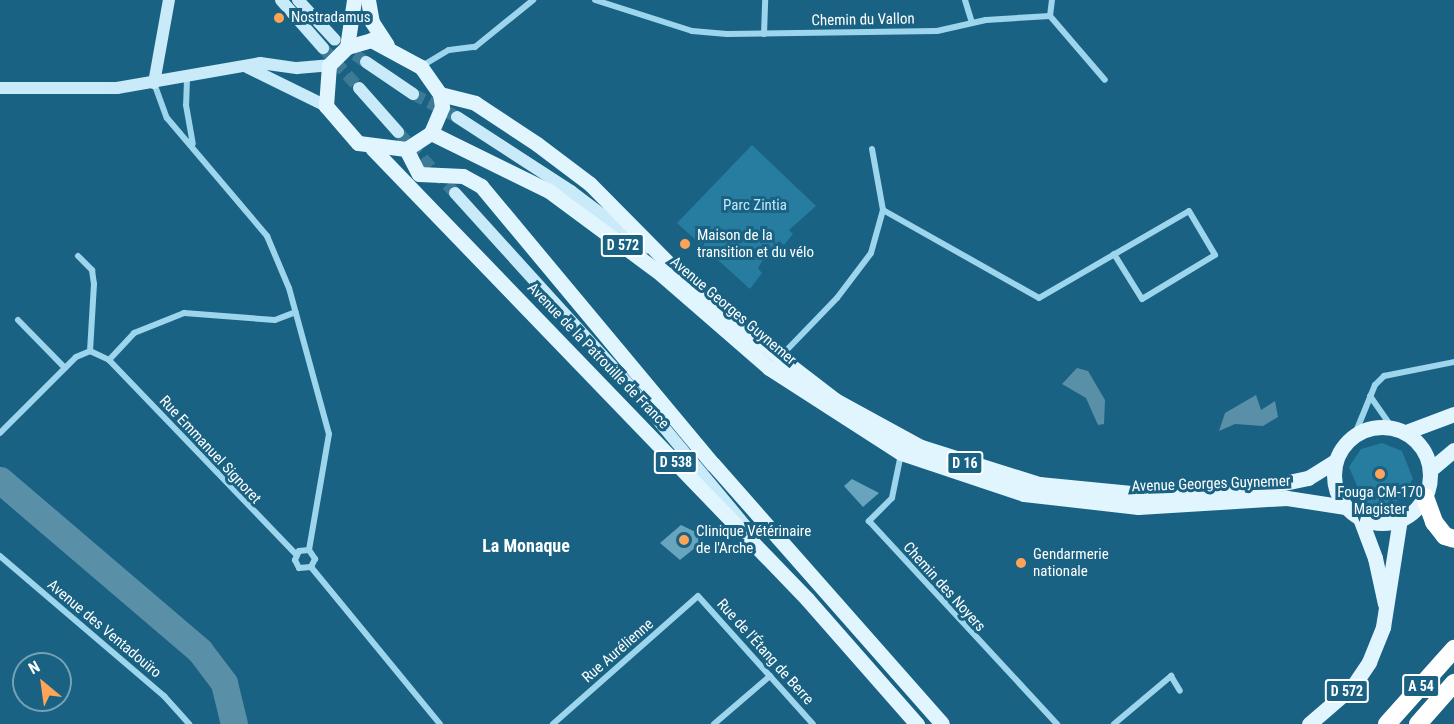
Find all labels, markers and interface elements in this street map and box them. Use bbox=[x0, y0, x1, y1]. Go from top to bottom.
place label: Nostradamus bbox=[291, 9, 371, 27]
street label: Chemin du Vallon bbox=[811, 10, 915, 30]
marker: Nostradamus bbox=[272, 11, 286, 25]
park label: Parc Zintia bbox=[723, 197, 787, 215]
place label: Maison de la transition et du vélo bbox=[697, 226, 814, 261]
road number: D 572 bbox=[600, 234, 646, 256]
marker: Maison de la transition et du vélo bbox=[678, 237, 692, 251]
street label: Avenue Georges Guynemer bbox=[666, 253, 800, 369]
street label: Avenue de la Patrouille de France bbox=[523, 279, 673, 433]
street label: Rue Emmanuel Signoret bbox=[155, 392, 265, 508]
road number: D 538 bbox=[654, 451, 698, 473]
road number: D 16 bbox=[946, 452, 984, 474]
marker: Fouga CM-170 Magister bbox=[1373, 467, 1387, 481]
street label: Avenue Georges Guynemer bbox=[1131, 472, 1291, 496]
place label: Fouga CM-170 Magister bbox=[1337, 483, 1423, 518]
place label: Clinique Vétérinaire de l'Arche bbox=[696, 522, 811, 557]
marker: Clinique Vétérinaire de l'Arche bbox=[677, 533, 691, 547]
district label: La Monaque bbox=[482, 535, 570, 557]
street label: Chemin des Noyers bbox=[899, 539, 989, 635]
place label: Gendarmerie nationale bbox=[1033, 545, 1109, 580]
marker: Gendarmerie nationale bbox=[1014, 556, 1028, 570]
street label: Avenue des Ventadouïro bbox=[43, 576, 165, 682]
street label: Rue de l'Étang de Berre bbox=[713, 595, 817, 709]
street label: Rue Aurélienne bbox=[579, 615, 657, 687]
north arrow bbox=[12, 652, 72, 712]
text: N bbox=[25, 657, 43, 678]
road number: A 54 bbox=[1402, 675, 1440, 697]
road number: D 572 bbox=[1324, 680, 1370, 702]

